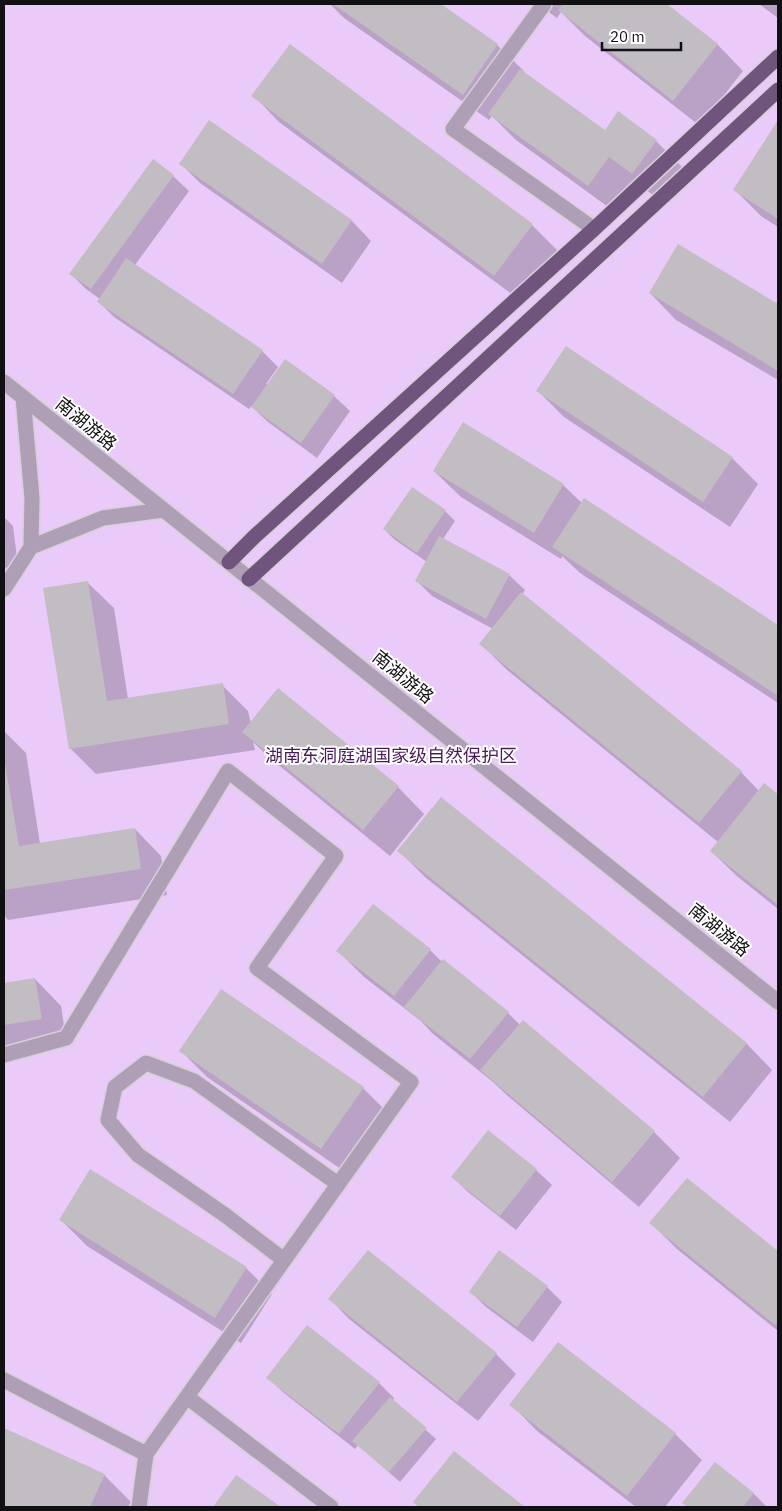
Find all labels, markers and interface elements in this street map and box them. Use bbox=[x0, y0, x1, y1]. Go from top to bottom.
scale bar bbox=[602, 20, 681, 52]
text: 20 m bbox=[610, 27, 645, 46]
street label: 南湖游路 bbox=[51, 392, 122, 455]
street label: 南湖游路 bbox=[368, 645, 439, 708]
park label: 湖南东洞庭湖国家级自然保护区 bbox=[265, 744, 517, 767]
street label: 南湖游路 bbox=[684, 898, 755, 961]

